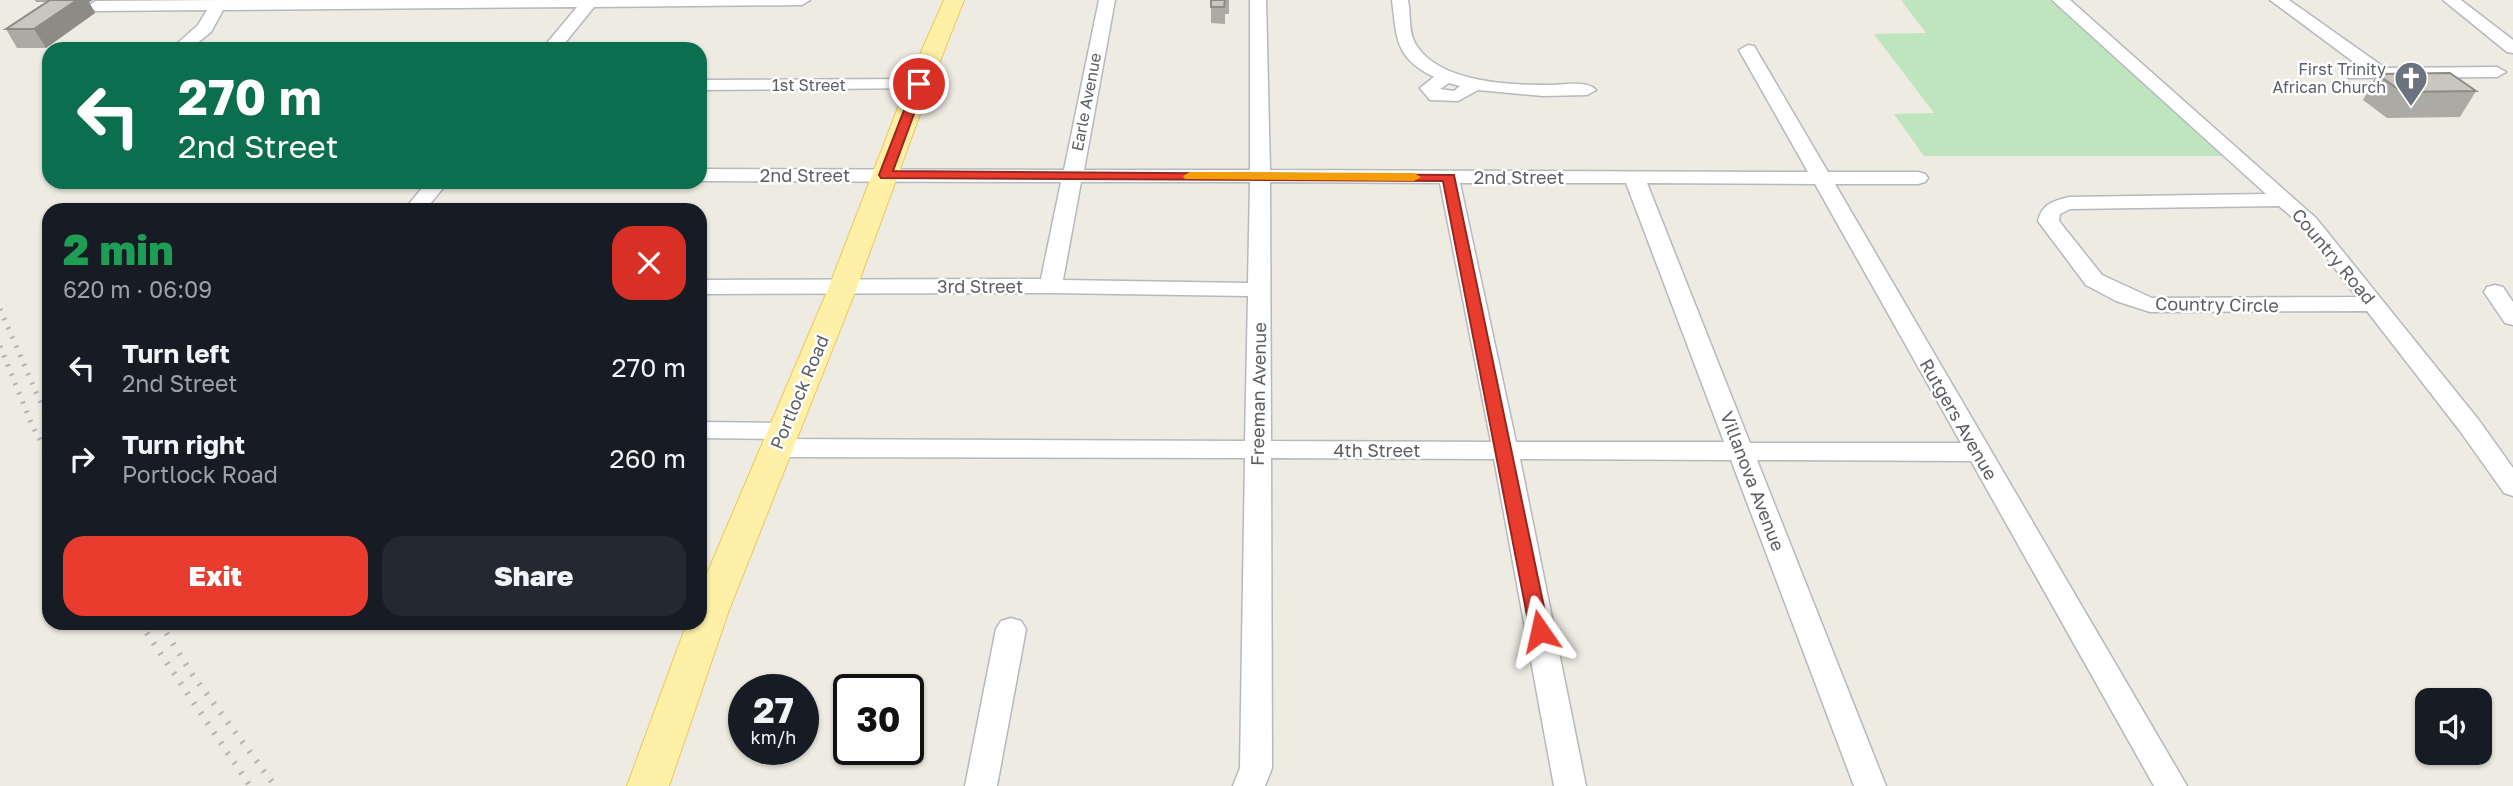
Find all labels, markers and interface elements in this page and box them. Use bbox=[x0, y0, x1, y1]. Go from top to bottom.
street label: Earle Avenue bbox=[1067, 51, 1105, 153]
pin bbox=[889, 54, 949, 114]
place label: First Trinity African Church bbox=[2273, 59, 2386, 97]
church icon: First Trinity African Church bbox=[2392, 59, 2430, 108]
icon: arrive bbox=[900, 65, 938, 103]
text: 270 m bbox=[178, 67, 322, 126]
icon: left bbox=[63, 70, 154, 161]
street label: 1st Street bbox=[772, 75, 846, 95]
text: 2nd Street bbox=[178, 127, 339, 165]
street label: 2nd Street bbox=[760, 164, 850, 186]
street label: 2nd Street bbox=[1474, 166, 1564, 188]
street label: Country Road bbox=[2288, 204, 2380, 308]
text: 2 min bbox=[63, 224, 174, 274]
button: close bbox=[612, 226, 686, 300]
text: 620 m · 06:09 bbox=[63, 275, 212, 303]
street label: 3rd Street bbox=[937, 275, 1023, 297]
street label: Country Circle bbox=[2155, 292, 2279, 316]
street label: Freeman Avenue bbox=[1246, 322, 1270, 466]
street label: Portlock Road bbox=[765, 332, 833, 452]
text: Turn left bbox=[122, 338, 230, 369]
icon: left bbox=[63, 349, 101, 387]
text: 270 m bbox=[612, 352, 686, 383]
street label: Rutgers Avenue bbox=[1915, 355, 2003, 483]
text: 2nd Street bbox=[122, 369, 237, 397]
street label: Villanova Avenue bbox=[1716, 408, 1790, 554]
text: Turn right bbox=[122, 429, 245, 460]
street label: 4th Street bbox=[1333, 439, 1421, 461]
icon: right bbox=[63, 440, 101, 478]
text: 260 m bbox=[610, 443, 686, 474]
text: Portlock Road bbox=[122, 460, 278, 488]
button: Exit bbox=[63, 536, 368, 616]
button: Share bbox=[382, 536, 686, 616]
position arrow bbox=[1503, 594, 1577, 668]
speed limit sign: 30 bbox=[833, 674, 924, 765]
map controls bbox=[2415, 688, 2492, 765]
button: sound bbox=[2415, 688, 2492, 765]
text: 27 bbox=[753, 689, 794, 731]
text: km/h bbox=[751, 726, 796, 748]

